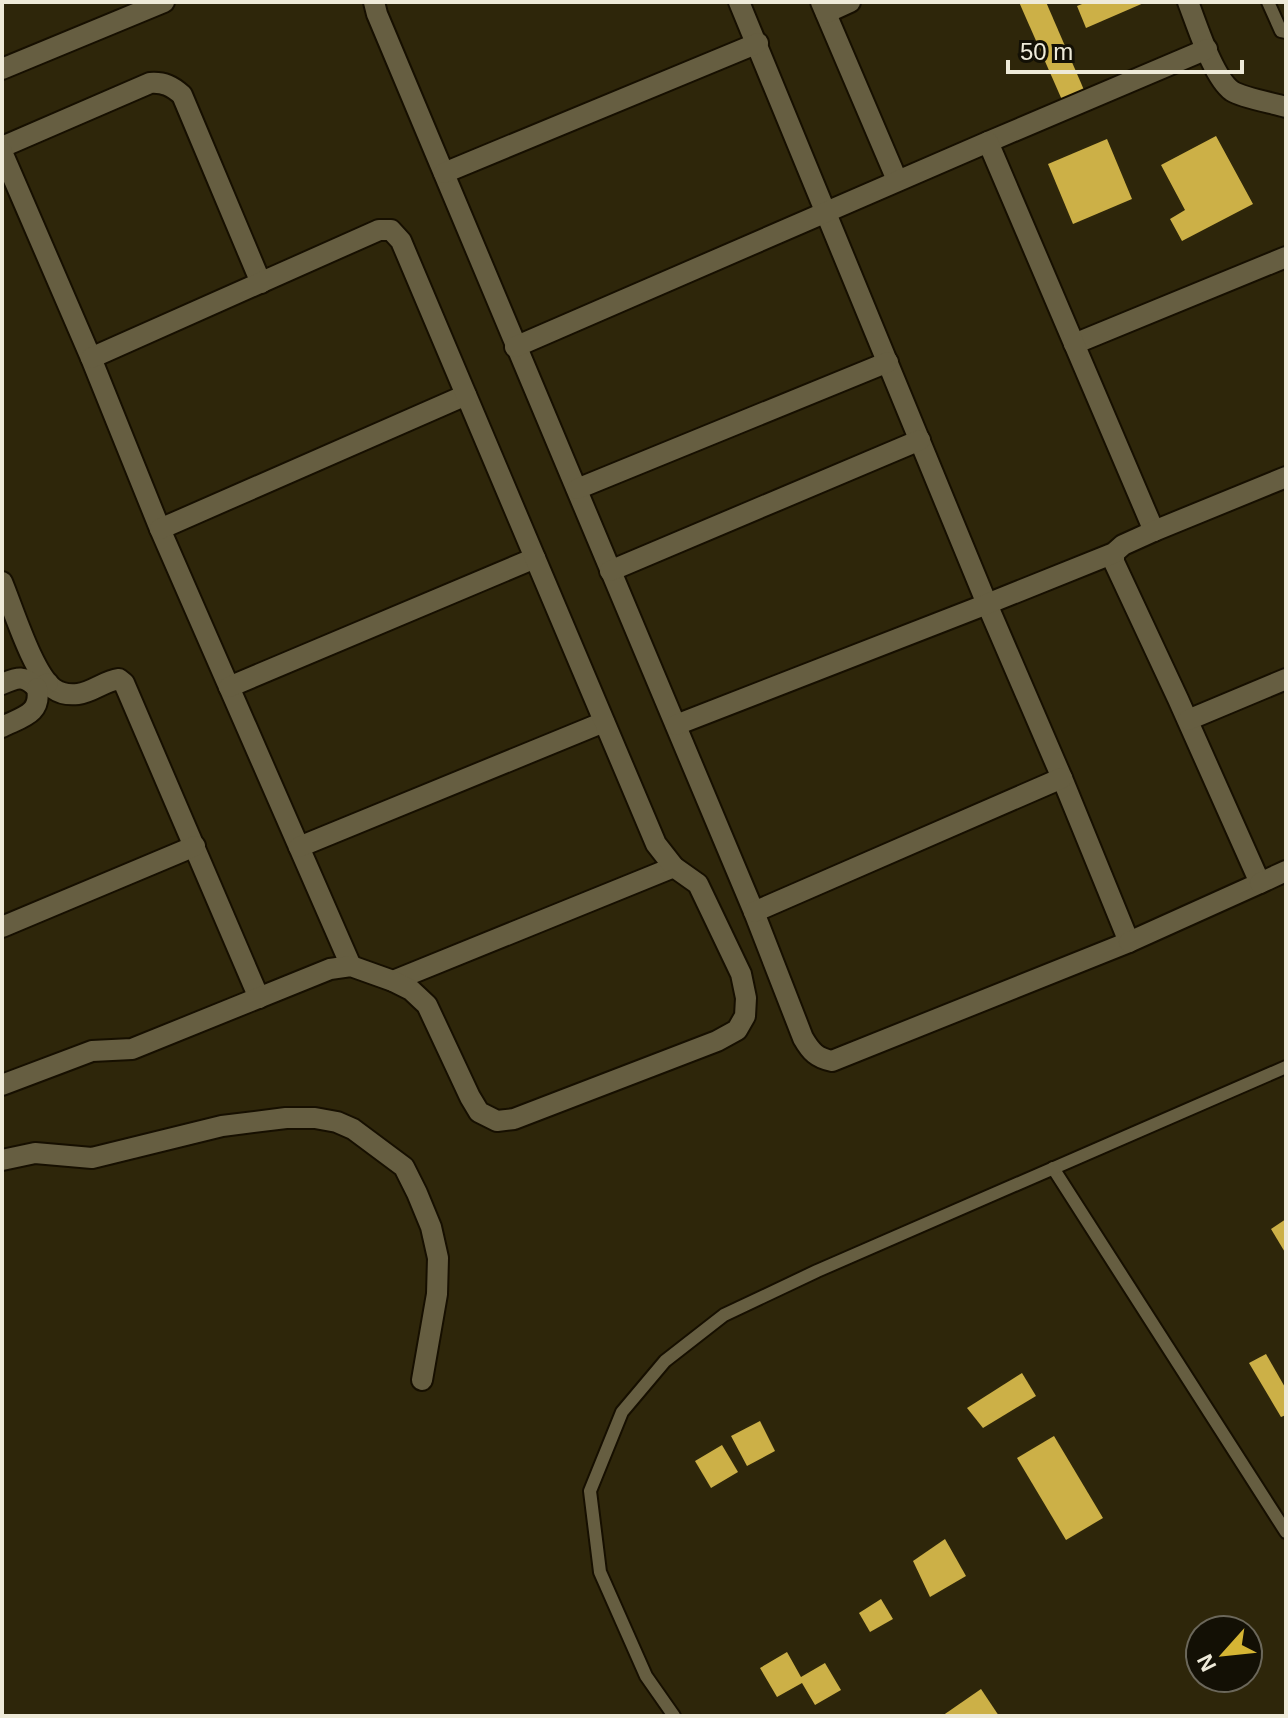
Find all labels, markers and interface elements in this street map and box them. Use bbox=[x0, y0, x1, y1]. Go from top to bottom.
scale bar bbox=[1008, 24, 1242, 74]
text: 50 m bbox=[1020, 38, 1073, 65]
north arrow bbox=[1184, 1614, 1264, 1694]
text: N bbox=[1192, 1650, 1221, 1676]

